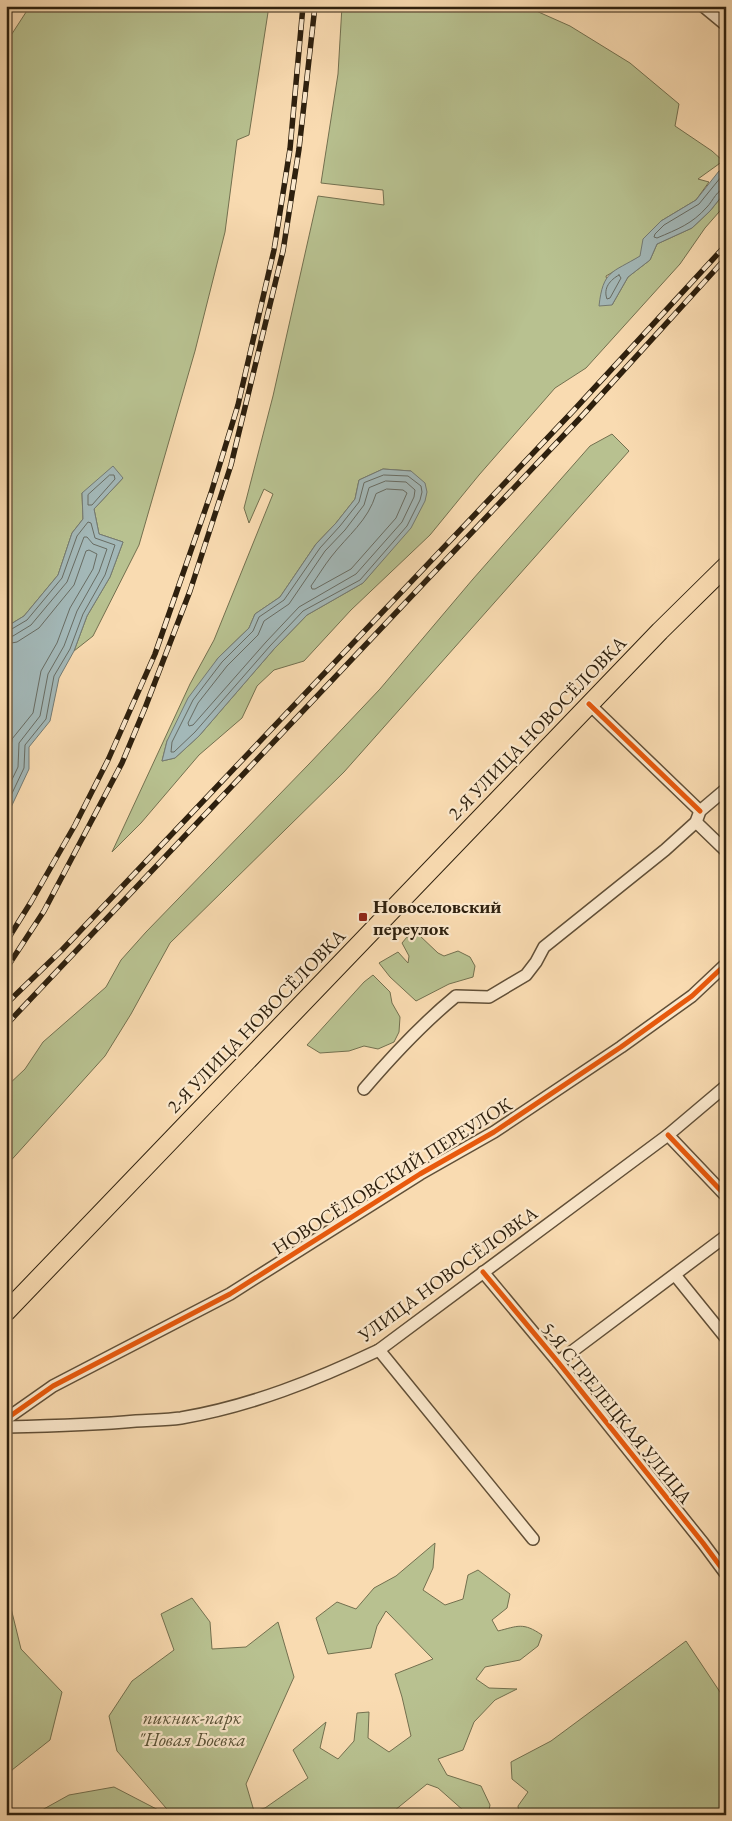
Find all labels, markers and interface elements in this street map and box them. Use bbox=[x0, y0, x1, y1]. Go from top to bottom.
street label: 2-Я УЛИЦА НОВОСЁЛОВКА bbox=[442, 630, 632, 825]
place label: Новоселовский переулок bbox=[373, 894, 502, 941]
marker: Новоселовский переулок bbox=[357, 911, 369, 923]
street label: 2-Я УЛИЦА НОВОСЁЛОВКА bbox=[161, 923, 351, 1118]
street label: НОВОСЁЛОВСКИЙ ПЕРЕУЛОК bbox=[267, 1091, 517, 1260]
street label: УЛИЦА НОВОСЁЛОВКА bbox=[353, 1200, 543, 1348]
street label: 5-Я СТРЕЛЕЦКАЯ УЛИЦА bbox=[536, 1317, 699, 1510]
park label: пикник-парк "Новая Боевка bbox=[138, 1705, 246, 1752]

